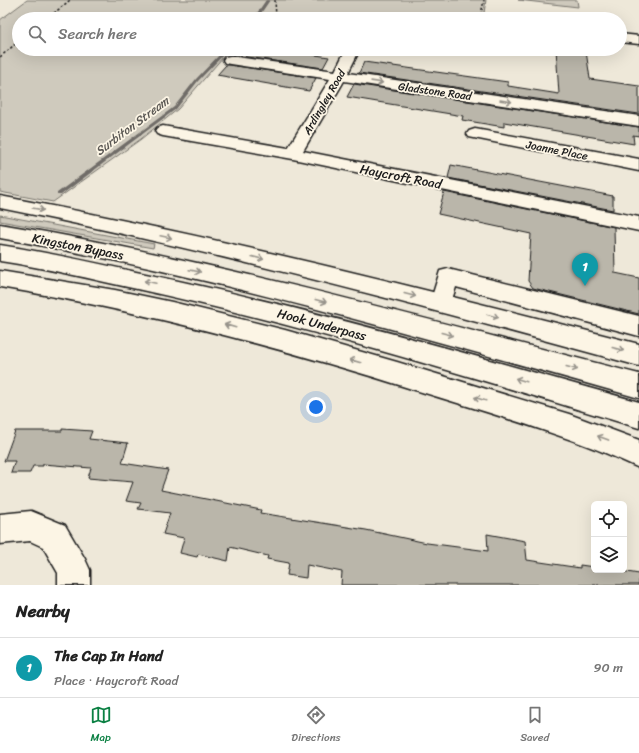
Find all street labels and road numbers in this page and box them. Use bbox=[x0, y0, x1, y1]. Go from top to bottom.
street label: Ardingley Road bbox=[298, 65, 351, 139]
street label: Gladstone Road bbox=[397, 77, 474, 106]
street label: Joanne Place bbox=[523, 135, 590, 166]
street label: Haycroft Road bbox=[358, 157, 445, 196]
street label: Kingston Bypass bbox=[30, 226, 126, 267]
street label: Hook Underpass bbox=[275, 302, 370, 348]

